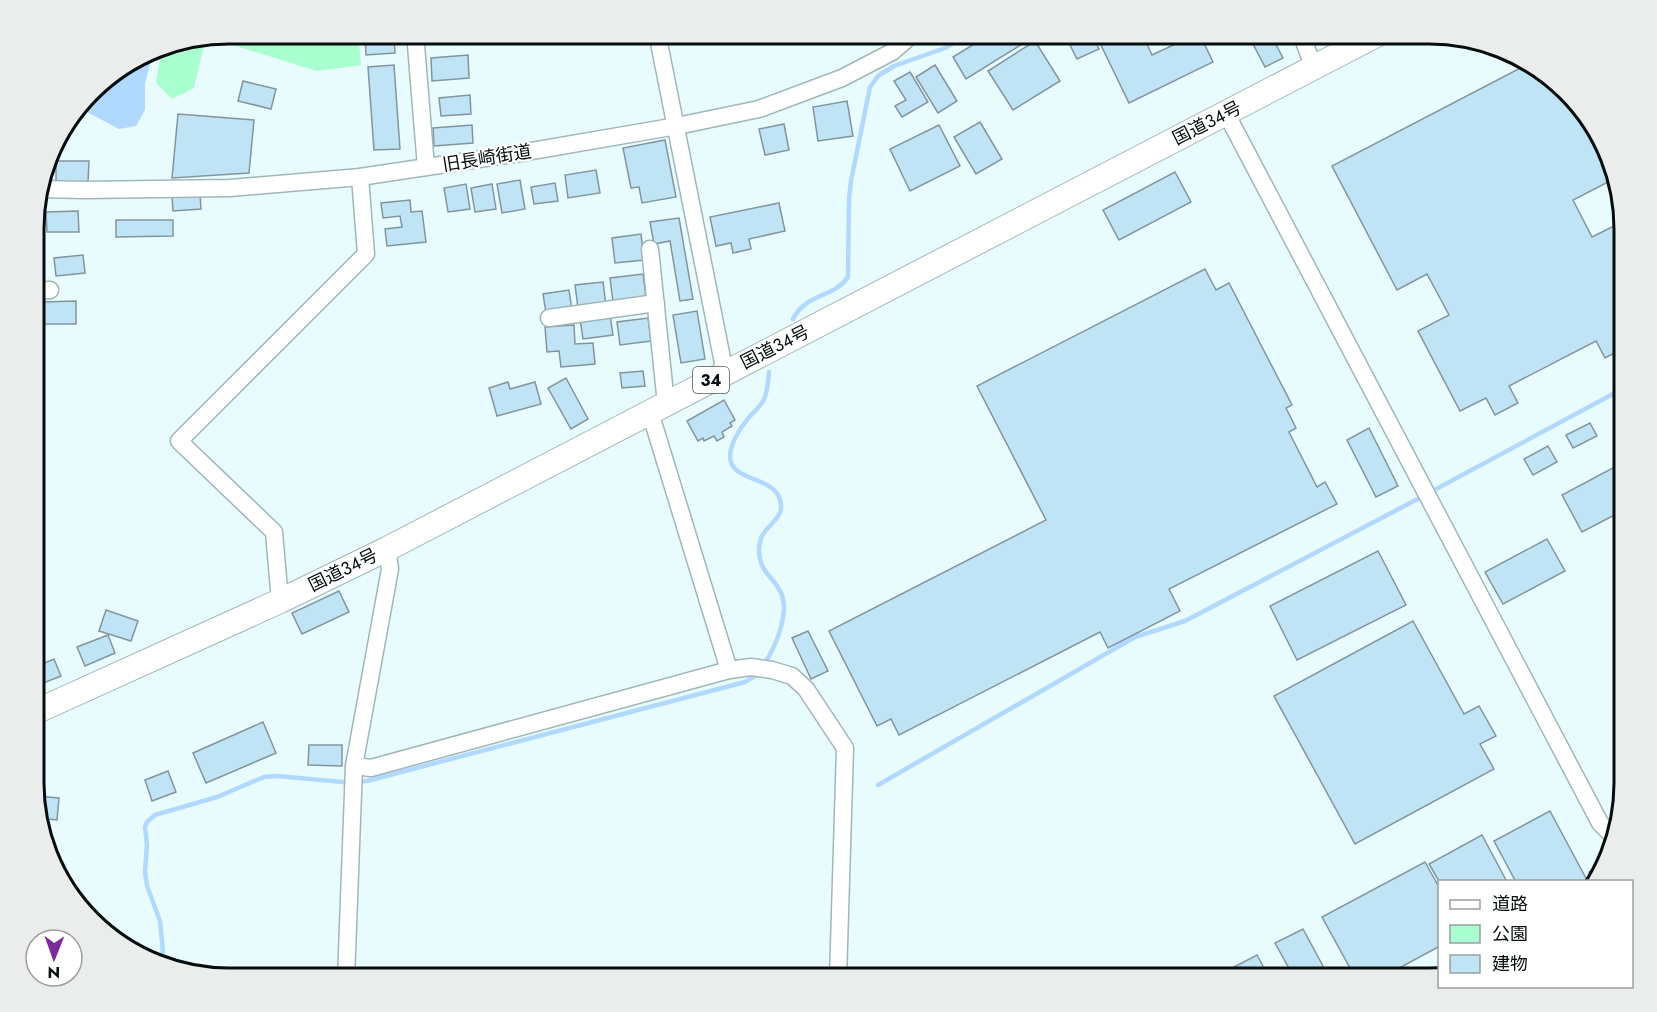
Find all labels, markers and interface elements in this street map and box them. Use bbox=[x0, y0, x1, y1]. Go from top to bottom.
street label: 国道34号 bbox=[1168, 95, 1246, 151]
street label: 旧長崎街道 bbox=[441, 138, 533, 178]
street label: 国道34号 bbox=[736, 319, 814, 375]
road number: 34 bbox=[693, 367, 729, 393]
street label: 国道34号 bbox=[304, 542, 382, 598]
legend bbox=[1438, 880, 1633, 988]
text: 道路 bbox=[1492, 891, 1528, 917]
text: 公園 bbox=[1492, 921, 1528, 947]
north arrow bbox=[24, 928, 84, 988]
text: 建物 bbox=[1492, 951, 1528, 977]
text: N bbox=[47, 961, 60, 984]

